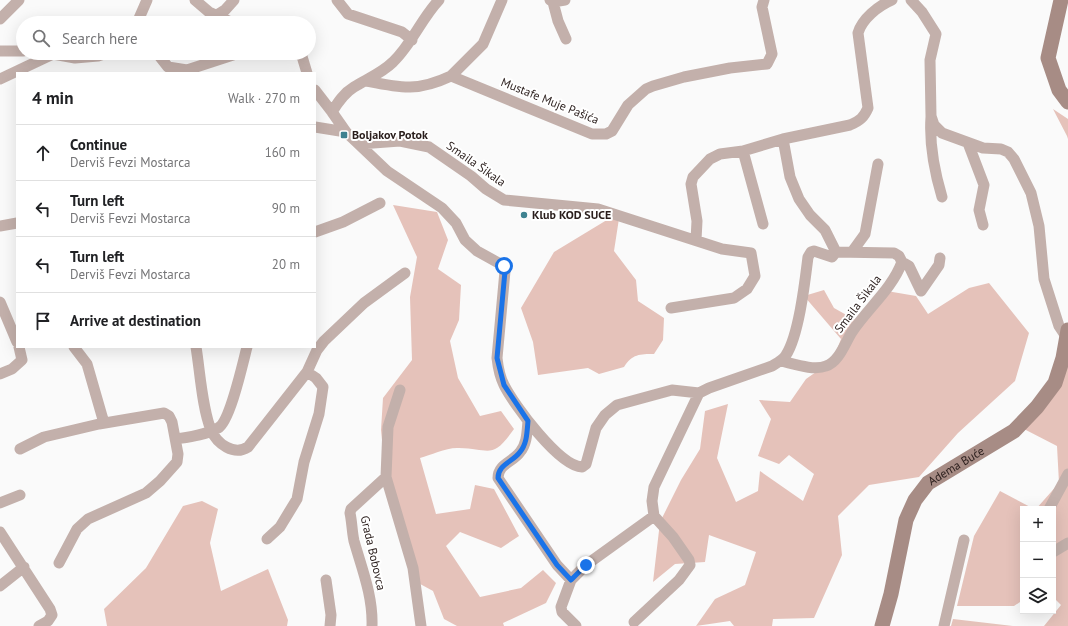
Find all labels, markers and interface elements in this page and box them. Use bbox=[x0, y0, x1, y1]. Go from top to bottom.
search box bbox=[16, 16, 316, 60]
icon: search bbox=[30, 27, 52, 49]
text: Search here bbox=[62, 29, 138, 48]
street label: Mustafe Muje Pašića bbox=[499, 74, 601, 127]
text: 4 min bbox=[32, 87, 73, 109]
text: Walk · 270 m bbox=[228, 90, 300, 107]
place label: Boljakov Potok bbox=[352, 127, 428, 142]
marker: Boljakov Potok bbox=[339, 130, 349, 140]
text: Continue bbox=[70, 135, 127, 154]
street label: Smaila Šikala bbox=[444, 138, 509, 189]
icon: ahead bbox=[32, 142, 54, 164]
text: 160 m bbox=[265, 144, 300, 161]
text: Derviš Fevzi Mostarca bbox=[70, 154, 190, 171]
text: Turn left bbox=[70, 191, 124, 210]
icon: left bbox=[32, 198, 54, 220]
text: 90 m bbox=[272, 200, 300, 217]
place label: Klub KOD SUCE bbox=[532, 207, 611, 222]
text: Derviš Fevzi Mostarca bbox=[70, 210, 190, 227]
marker: Klub KOD SUCE bbox=[519, 210, 529, 220]
text: Turn left bbox=[70, 247, 124, 266]
icon: left bbox=[32, 254, 54, 276]
text: 20 m bbox=[272, 256, 300, 273]
route start bbox=[495, 257, 513, 275]
text: Derviš Fevzi Mostarca bbox=[70, 266, 190, 283]
street label: Smaila Šikala bbox=[831, 272, 884, 336]
icon: arrive bbox=[32, 310, 54, 332]
text: Arrive at destination bbox=[70, 311, 201, 330]
street label: Adema Buće bbox=[925, 443, 987, 488]
map controls bbox=[1020, 506, 1056, 614]
button: + bbox=[1020, 506, 1056, 542]
street label: Grada Bobovca bbox=[358, 514, 389, 592]
button: − bbox=[1020, 542, 1056, 578]
route end bbox=[577, 556, 595, 574]
button: layers bbox=[1020, 578, 1056, 614]

